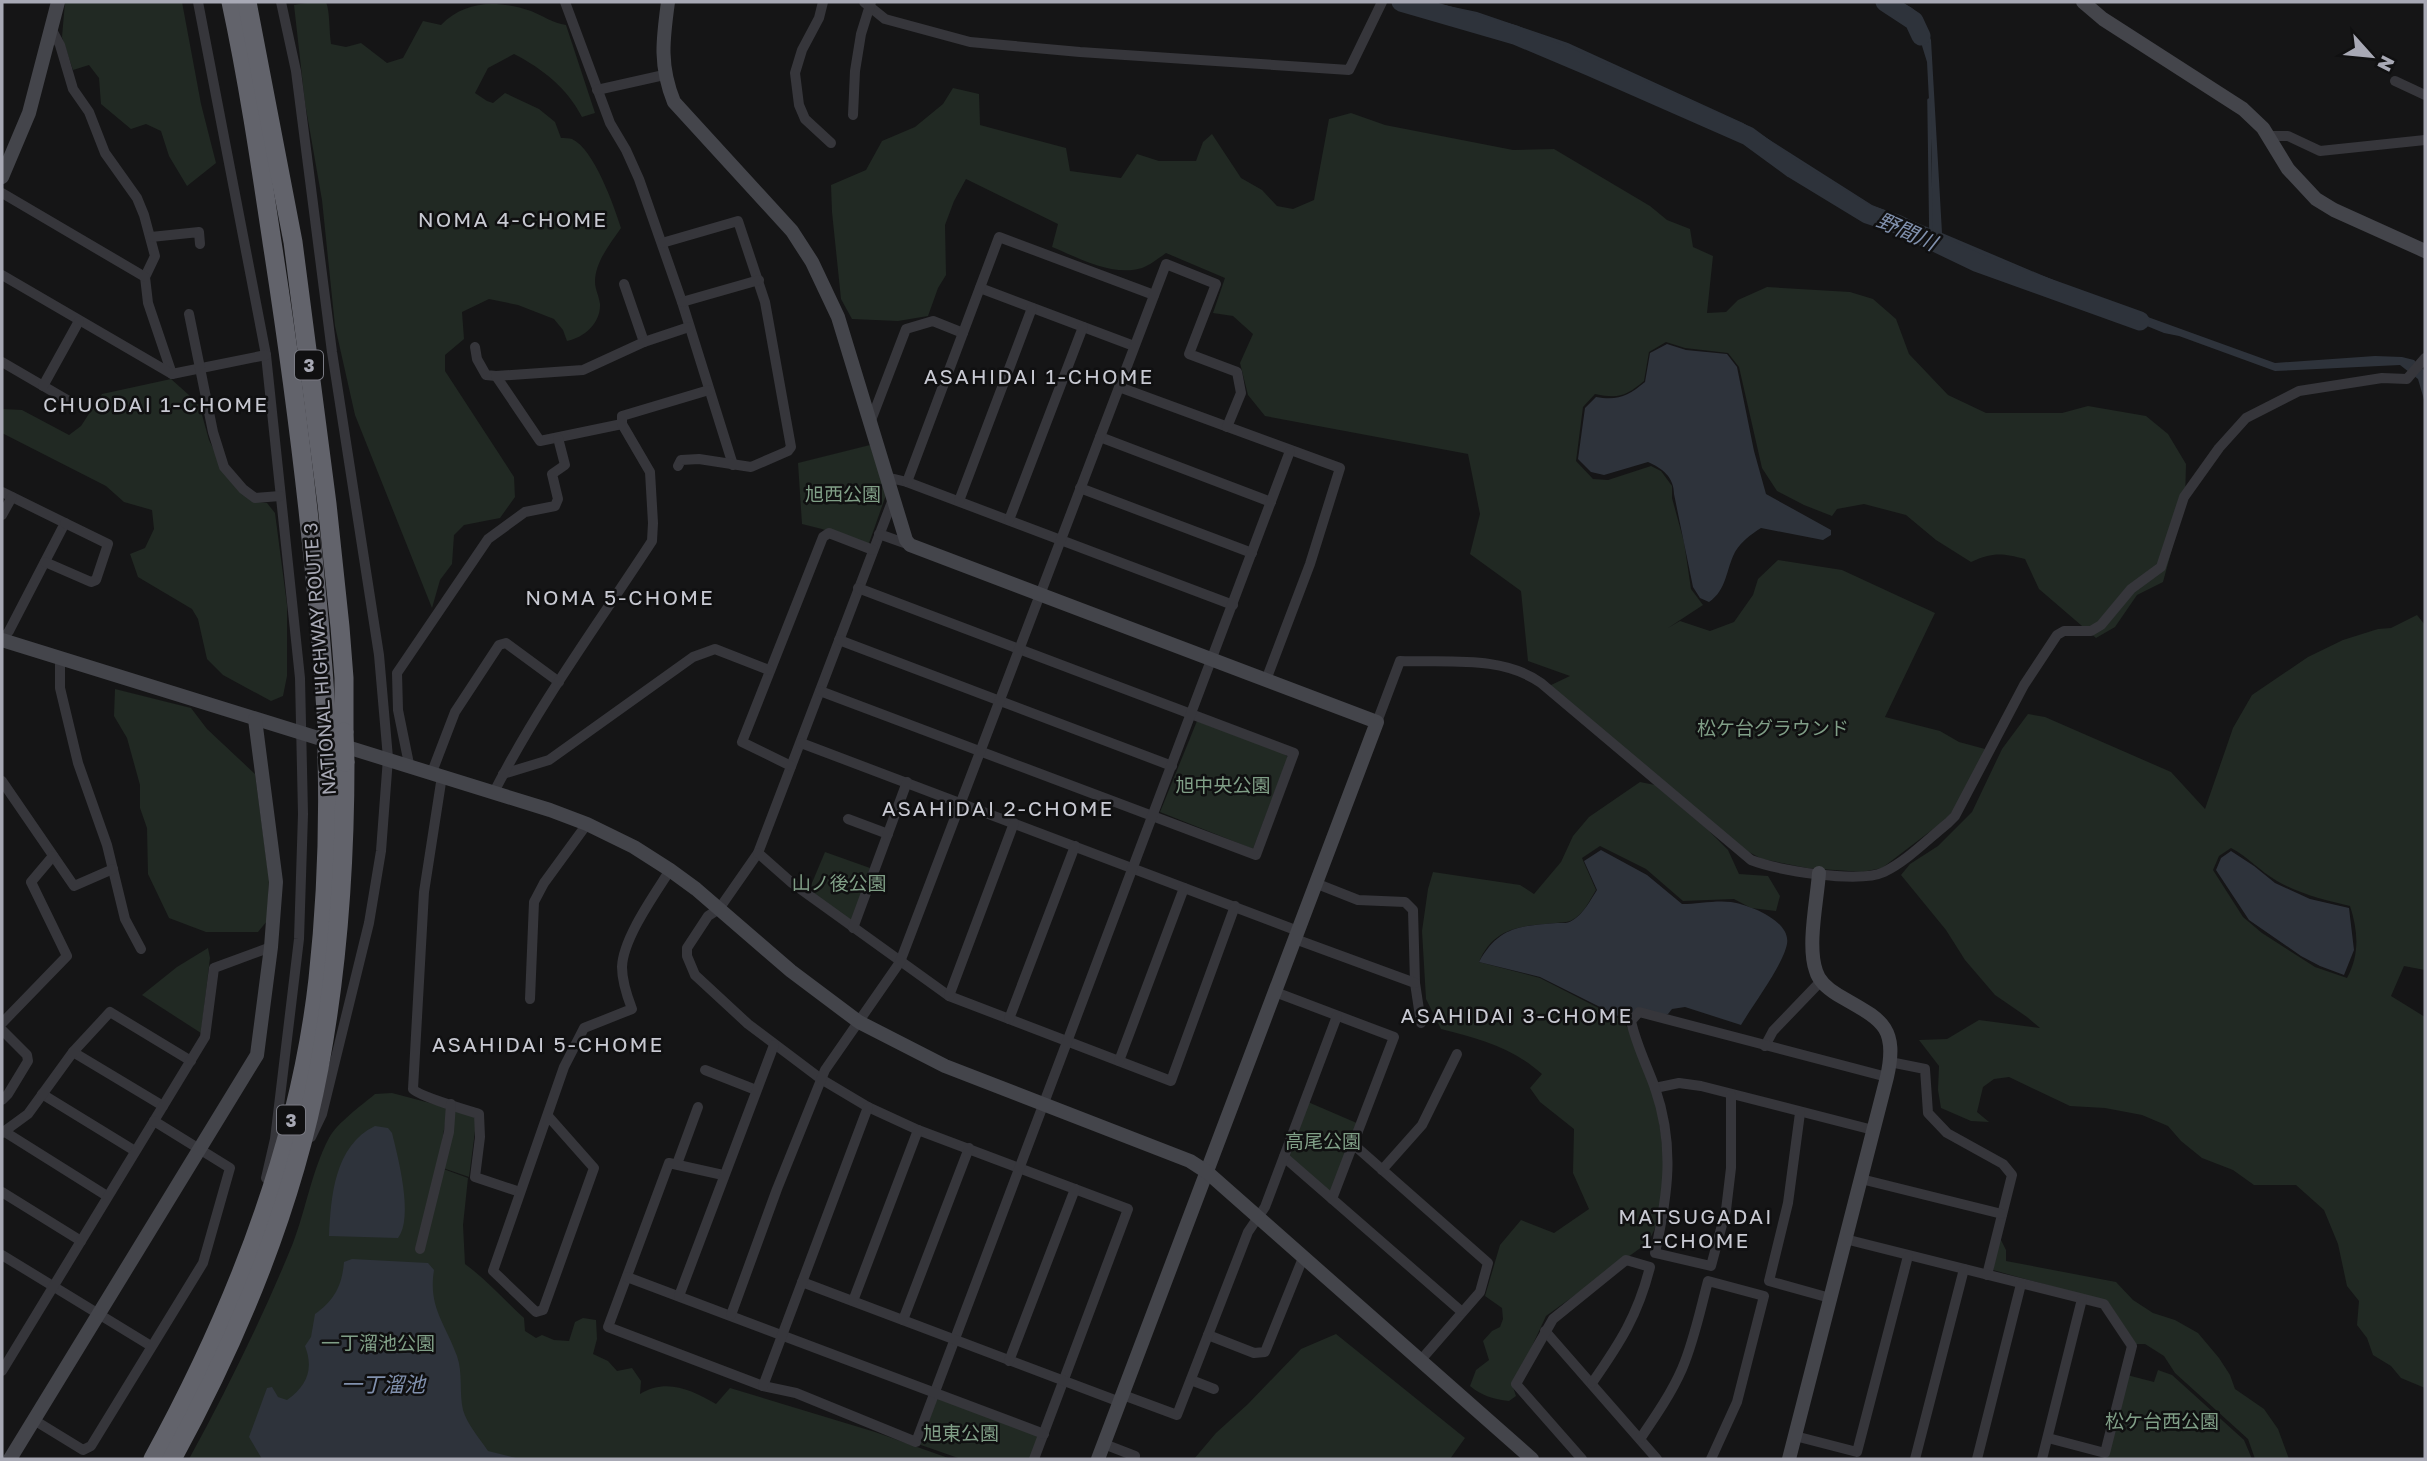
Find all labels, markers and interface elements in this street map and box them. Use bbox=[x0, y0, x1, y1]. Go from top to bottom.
north arrow bbox=[2336, 21, 2406, 91]
text: N bbox=[2373, 52, 2400, 76]
district label: NOMA 4-CHOME bbox=[418, 206, 608, 232]
water label: 野間川 bbox=[1873, 206, 1943, 257]
road number: 3 bbox=[295, 351, 323, 380]
district label: ASAHIDAI 1-CHOME bbox=[924, 363, 1154, 389]
district label: CHUODAI 1-CHOME bbox=[43, 391, 269, 417]
park label: 旭西公園 bbox=[805, 482, 881, 505]
street label: NATIONAL HIGHWAY ROUTE 3 bbox=[298, 522, 340, 796]
district label: NOMA 5-CHOME bbox=[525, 584, 715, 610]
park label: 松ケ台グラウンド bbox=[1697, 716, 1849, 739]
park label: 旭中央公園 bbox=[1175, 773, 1271, 796]
district label: ASAHIDAI 2-CHOME bbox=[882, 795, 1114, 821]
park label: 山ノ後公園 bbox=[791, 871, 887, 894]
district label: ASAHIDAI 3-CHOME bbox=[1401, 1002, 1633, 1028]
district label: ASAHIDAI 5-CHOME bbox=[432, 1031, 664, 1057]
road number: 3 bbox=[277, 1106, 305, 1134]
park label: 高尾公園 bbox=[1285, 1129, 1361, 1152]
district label: MATSUGADAI 1-CHOME bbox=[1618, 1203, 1774, 1253]
park label: 一丁溜池公園 bbox=[321, 1331, 435, 1354]
water label: 一丁溜池 bbox=[341, 1371, 427, 1397]
park label: 松ケ台西公園 bbox=[2105, 1409, 2219, 1432]
park label: 旭東公園 bbox=[923, 1421, 999, 1444]

